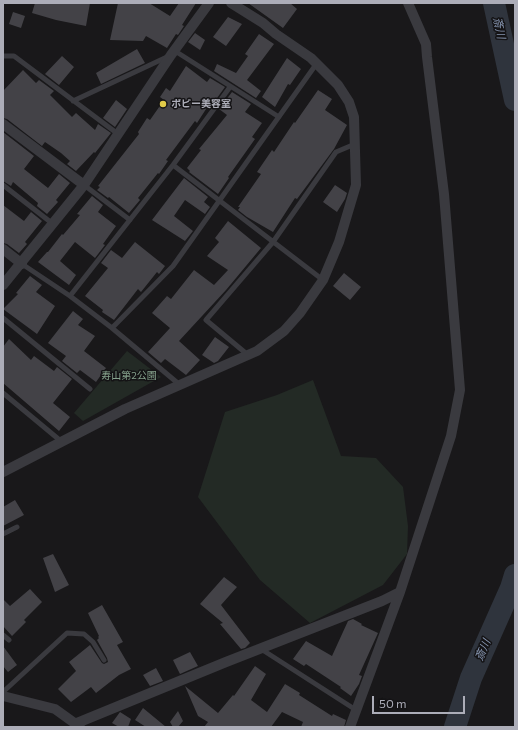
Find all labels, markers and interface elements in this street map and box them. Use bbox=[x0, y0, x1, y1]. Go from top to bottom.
water label: 斎川 bbox=[490, 16, 508, 40]
place label: ポピー美容室 bbox=[171, 98, 231, 110]
marker: ポピー美容室 bbox=[158, 99, 168, 109]
park label: 寿山第2公園 bbox=[101, 370, 157, 382]
water label: 斎川 bbox=[473, 637, 493, 663]
scale bar bbox=[374, 688, 467, 714]
text: 50 m bbox=[379, 696, 407, 710]

